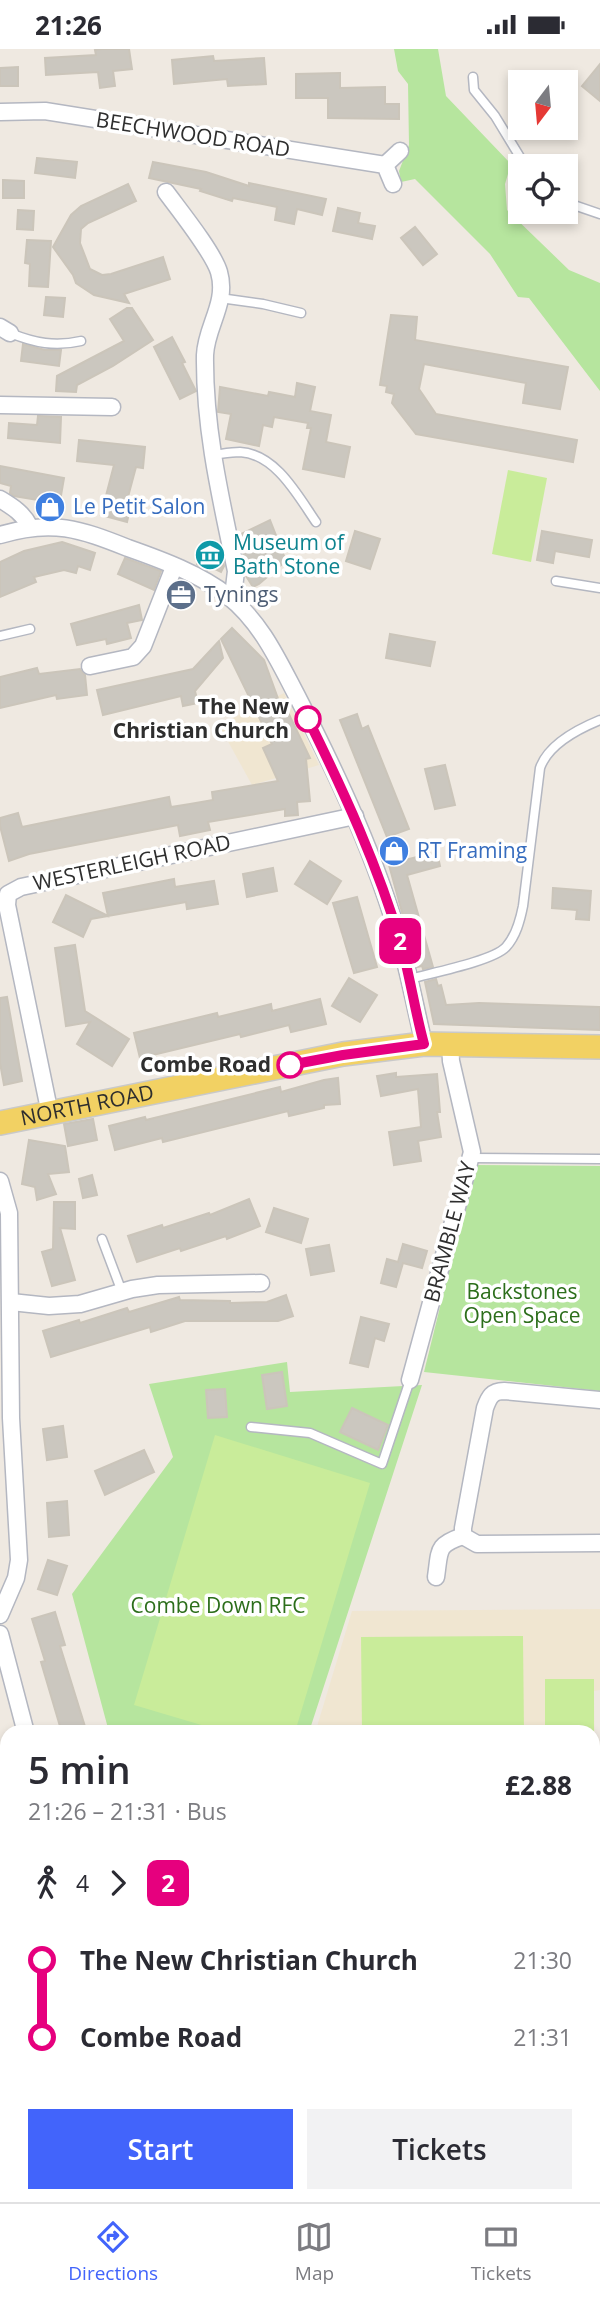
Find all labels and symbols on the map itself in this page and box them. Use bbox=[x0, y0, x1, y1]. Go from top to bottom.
north arrow bbox=[508, 70, 578, 140]
street label: BEECHWOOD ROAD bbox=[94, 105, 292, 163]
shop icon: Le Petit Salon bbox=[33, 490, 67, 524]
place label: Le Petit Salon bbox=[73, 492, 205, 520]
place label: Museum of Bath Stone bbox=[233, 528, 346, 580]
museum icon: Museum of Bath Stone bbox=[193, 538, 227, 572]
office icon: Tynings bbox=[164, 578, 198, 612]
place label: Tynings bbox=[204, 580, 279, 608]
place label: The New Christian Church bbox=[113, 692, 289, 744]
marker: The New Christian Church bbox=[295, 706, 321, 732]
street label: WESTERLEIGH ROAD bbox=[30, 827, 233, 897]
shop icon: RT Framing bbox=[377, 834, 411, 868]
place label: RT Framing bbox=[417, 836, 527, 864]
line badge: 2 bbox=[377, 918, 423, 964]
place label: Combe Road bbox=[140, 1050, 271, 1078]
marker: Combe Road bbox=[277, 1052, 303, 1078]
street label: NORTH ROAD bbox=[18, 1077, 156, 1132]
street label: BRAMBLE WAY bbox=[417, 1158, 481, 1305]
park label: Backstones Open Space bbox=[463, 1277, 581, 1329]
park label: Combe Down RFC bbox=[131, 1591, 305, 1619]

